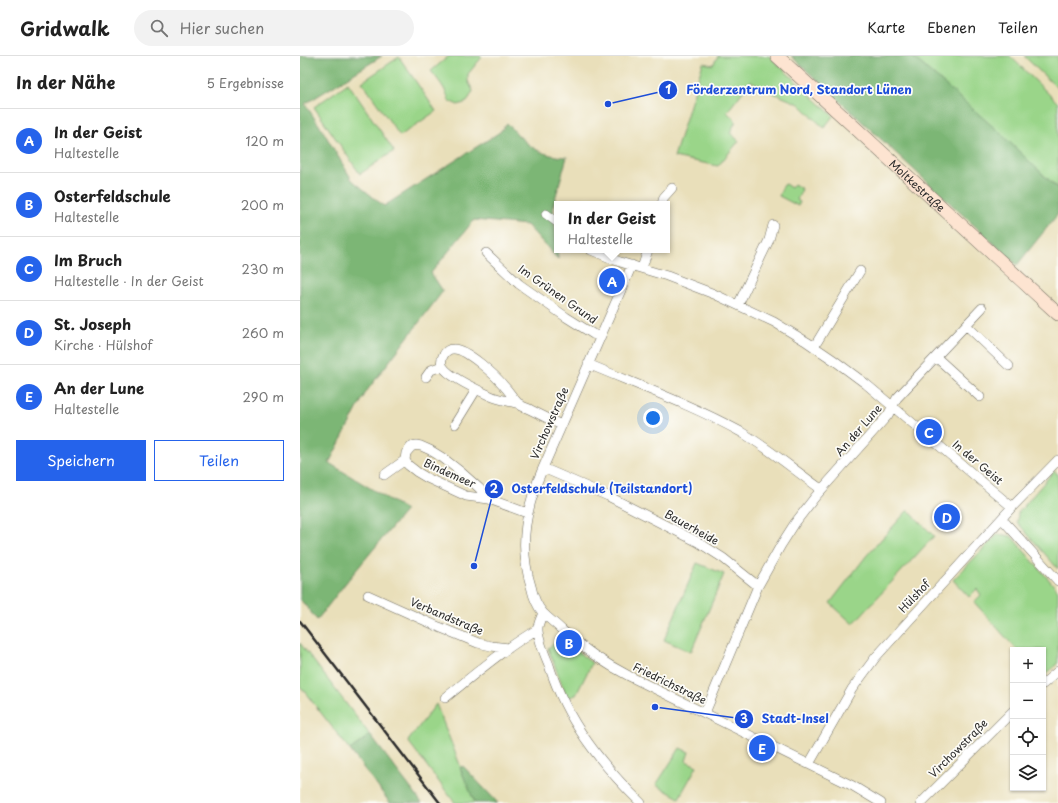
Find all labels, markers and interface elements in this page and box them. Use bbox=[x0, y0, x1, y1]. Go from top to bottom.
search box bbox=[134, 10, 414, 46]
text: Gridwalk bbox=[20, 14, 110, 42]
text: Hier suchen bbox=[180, 16, 264, 39]
icon: search bbox=[148, 17, 170, 39]
text: Karte bbox=[867, 17, 905, 38]
text: Ebenen bbox=[927, 17, 976, 38]
text: Teilen bbox=[998, 17, 1038, 38]
text: In der Nähe bbox=[16, 69, 115, 95]
text: 5 Ergebnisse bbox=[207, 73, 284, 92]
callout: Förderzentrum Nord, Standort Lünen bbox=[658, 78, 920, 102]
text: 1 bbox=[665, 80, 671, 98]
text: Förderzentrum Nord, Standort Lünen bbox=[686, 80, 912, 98]
text: In der Geist bbox=[54, 120, 142, 143]
text: A bbox=[24, 131, 34, 150]
text: 120 m bbox=[245, 131, 284, 150]
text: Haltestelle bbox=[54, 143, 119, 162]
street label: Moltkestraße bbox=[886, 155, 950, 215]
text: Osterfeldschule bbox=[54, 184, 171, 207]
text: B bbox=[25, 195, 33, 214]
text: 200 m bbox=[241, 195, 284, 214]
popup bbox=[554, 201, 670, 253]
text: In der Geist bbox=[568, 206, 656, 229]
text: Haltestelle bbox=[54, 207, 119, 226]
text: Haltestelle bbox=[568, 229, 633, 248]
text: Im Bruch bbox=[54, 248, 122, 271]
text: C bbox=[24, 259, 34, 278]
text: 230 m bbox=[242, 259, 284, 278]
street label: Im Grünen Grund bbox=[515, 260, 601, 328]
pin: A bbox=[599, 266, 625, 296]
text: Haltestelle · In der Geist bbox=[54, 271, 204, 290]
text: St. Joseph bbox=[54, 312, 131, 335]
text: D bbox=[24, 323, 34, 342]
text: 260 m bbox=[242, 323, 284, 342]
text: Kirche · Hülshof bbox=[54, 335, 152, 354]
text: An der Lune bbox=[54, 376, 144, 399]
street label: Virchowstraße bbox=[526, 384, 573, 462]
text: E bbox=[25, 387, 33, 406]
text: 290 m bbox=[243, 387, 284, 406]
text: Haltestelle bbox=[54, 399, 119, 418]
street label: An der Lune bbox=[831, 400, 885, 460]
your location bbox=[643, 408, 663, 428]
pin: C bbox=[916, 417, 942, 447]
street label: In der Geist bbox=[949, 436, 1008, 489]
button: Speichern bbox=[16, 440, 146, 481]
button: Teilen bbox=[154, 440, 284, 481]
street label: Bindemeer bbox=[421, 454, 480, 492]
callout: Osterfeldschule (Teilstandort) bbox=[484, 477, 701, 501]
text: 2 bbox=[490, 479, 499, 497]
text: Osterfeldschule (Teilstandort) bbox=[511, 479, 693, 497]
pin: D bbox=[934, 502, 960, 532]
street label: Bauerheide bbox=[662, 505, 722, 549]
street label: Hülshof bbox=[894, 575, 934, 616]
street label: Verbandstraße bbox=[408, 593, 486, 639]
pin: B bbox=[556, 628, 582, 658]
map controls bbox=[1010, 647, 1046, 791]
button: + bbox=[1010, 647, 1046, 683]
street label: Friedrichstraße bbox=[630, 658, 710, 708]
button: − bbox=[1010, 683, 1046, 719]
callout: Stadt-Insel bbox=[734, 707, 837, 731]
text: 3 bbox=[740, 709, 748, 727]
text: Stadt-Insel bbox=[761, 709, 829, 727]
street label: Virchowstraße bbox=[925, 715, 991, 781]
button: locate bbox=[1010, 719, 1046, 755]
pin: E bbox=[749, 733, 775, 763]
button: layers bbox=[1010, 755, 1046, 791]

